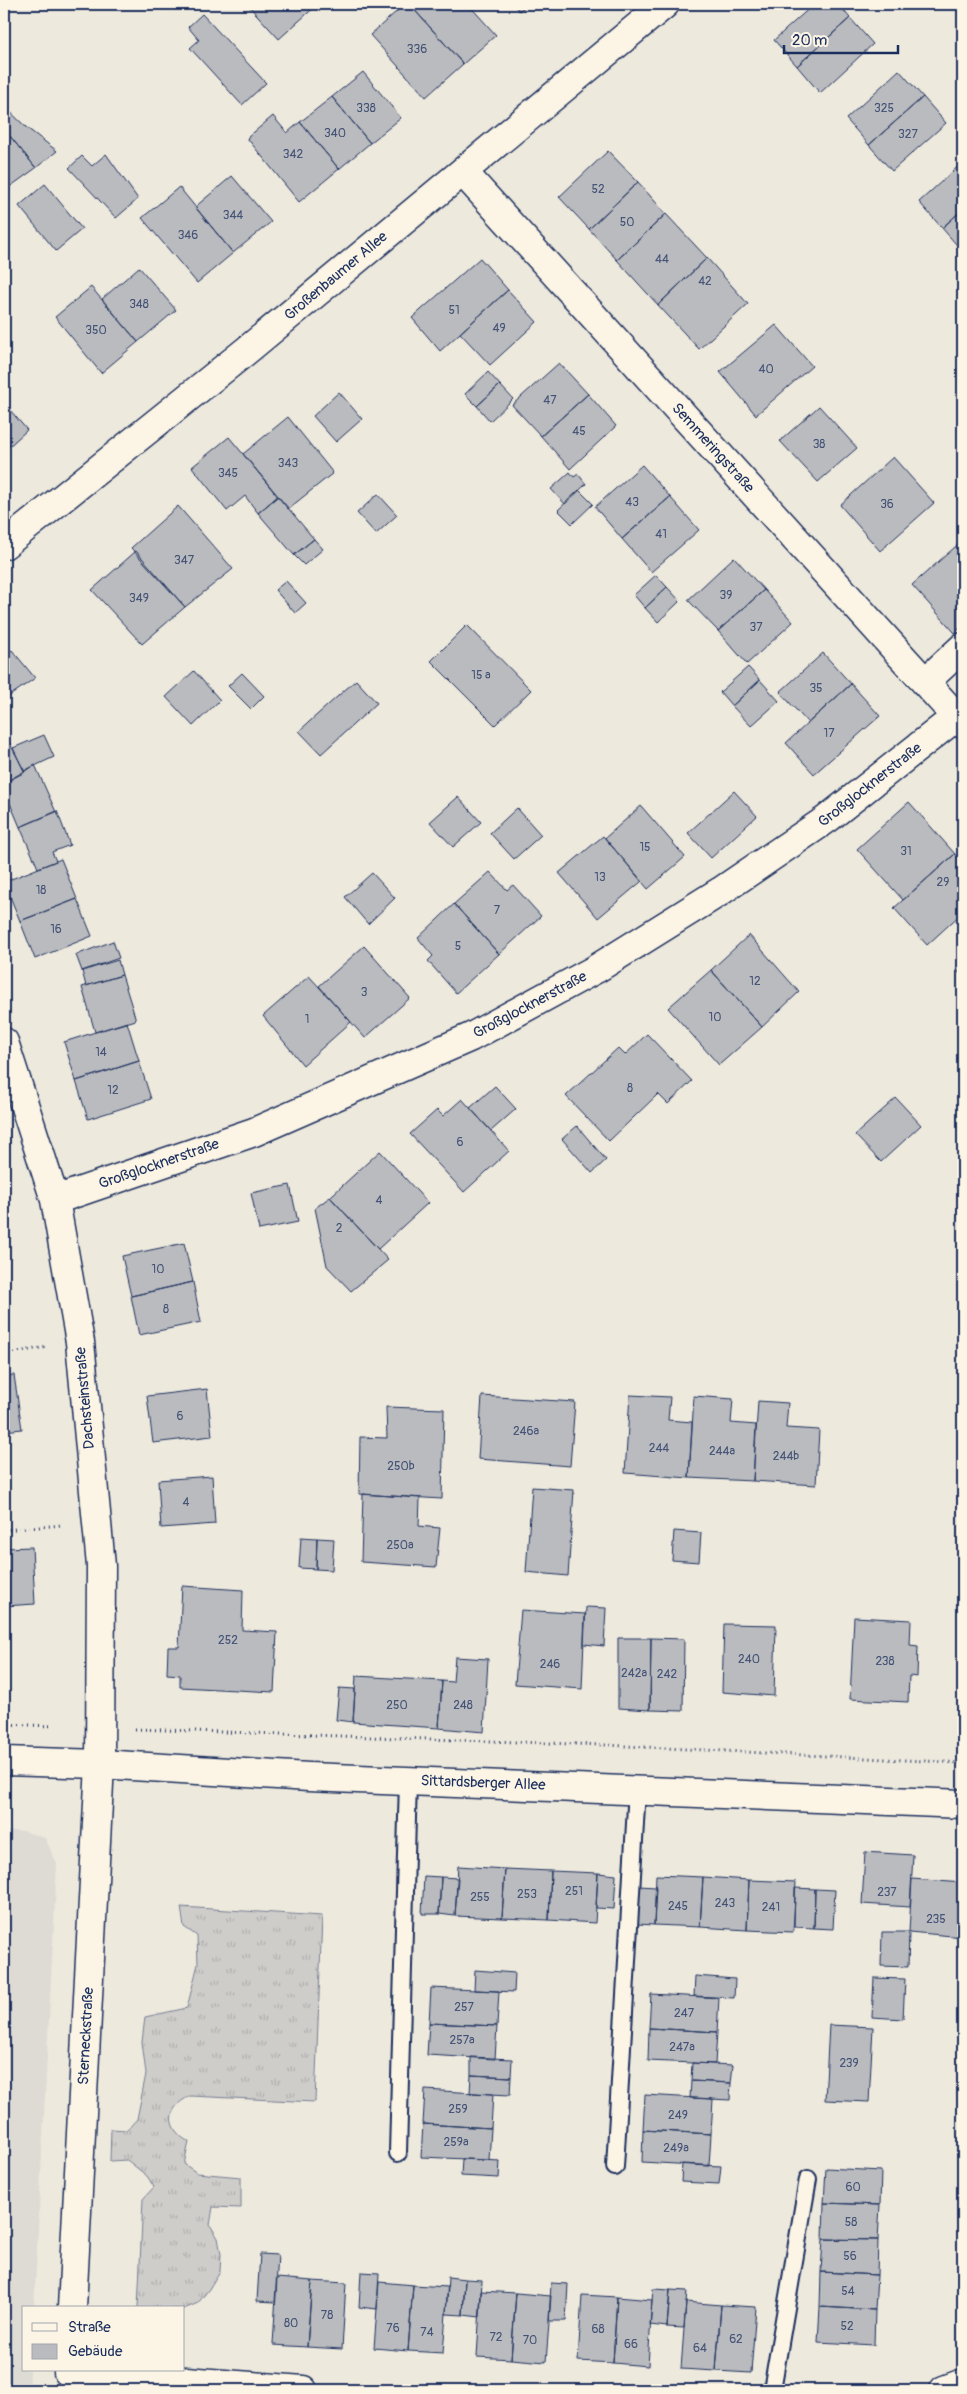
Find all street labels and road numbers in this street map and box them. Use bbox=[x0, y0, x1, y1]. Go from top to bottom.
street label: Großenbaumer Allee bbox=[281, 227, 392, 325]
street label: Semmeringstraße bbox=[668, 399, 759, 497]
street label: Großglocknerstraße bbox=[814, 738, 926, 831]
street label: Großglocknerstraße bbox=[470, 967, 591, 1043]
street label: Großglocknerstraße bbox=[96, 1134, 222, 1194]
street label: Dachsteinstraße bbox=[71, 1345, 99, 1450]
street label: Sittardsberger Allee bbox=[420, 1771, 546, 1795]
street label: Sterneckstraße bbox=[74, 1986, 98, 2085]

